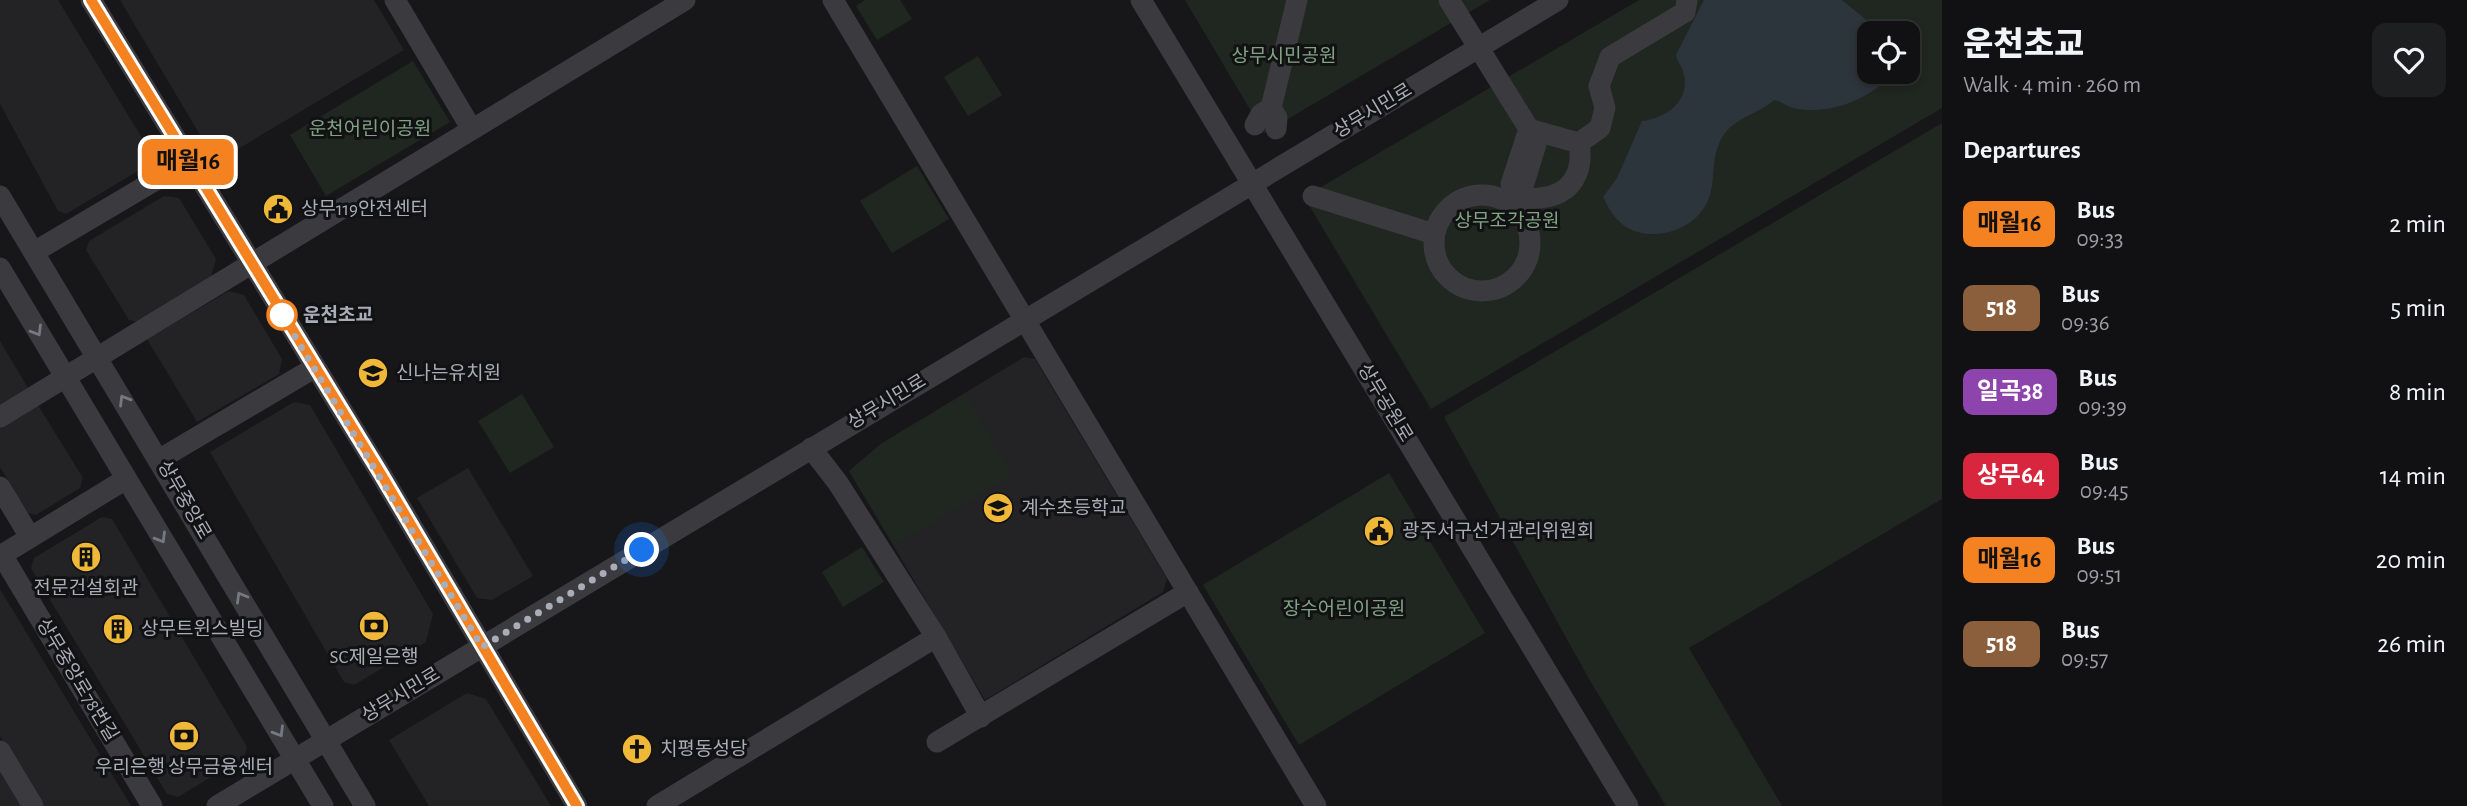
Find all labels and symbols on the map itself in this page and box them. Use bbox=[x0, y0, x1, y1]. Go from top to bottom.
park label: 상무시민공원 bbox=[1232, 46, 1336, 66]
street label: 상무시민로 bbox=[1330, 79, 1415, 142]
park label: 운천어린이공원 bbox=[309, 119, 431, 139]
line badge: 매월16 bbox=[139, 139, 237, 185]
public building icon: 상무119안전센터 bbox=[261, 192, 295, 226]
place label: 상무119안전센터 bbox=[301, 199, 428, 219]
park label: 상무조각공원 bbox=[1455, 211, 1559, 231]
marker: 운천초교 bbox=[267, 300, 297, 330]
place label: 운천초교 bbox=[303, 304, 373, 325]
one-way arrow bbox=[29, 324, 42, 337]
school or university icon: 신나는유치원 bbox=[356, 356, 390, 390]
street label: 상무공원로 bbox=[1354, 360, 1417, 445]
place label: 신나는유치원 bbox=[396, 363, 501, 383]
street label: 상무시민로 bbox=[844, 370, 929, 433]
one-way arrow bbox=[120, 395, 133, 408]
street label: 상무중앙로 bbox=[154, 457, 215, 543]
school or university icon: 계수초등학교 bbox=[981, 491, 1015, 525]
place label: 계수초등학교 bbox=[1021, 498, 1126, 518]
public building icon: 광주서구선거관리위원회 bbox=[1362, 514, 1396, 548]
place label: 광주서구선거관리위원회 bbox=[1402, 521, 1594, 541]
one-way arrow bbox=[153, 530, 166, 543]
your location bbox=[624, 532, 659, 567]
building icon: 전문건설회관 bbox=[69, 540, 103, 574]
place label: 전문건설회관 bbox=[34, 578, 138, 598]
one-way arrow bbox=[236, 592, 249, 605]
park label: 장수어린이공원 bbox=[1283, 599, 1405, 619]
bank icon: SC제일은행 bbox=[357, 609, 391, 643]
building icon: 상무트윈스빌딩 bbox=[101, 612, 135, 646]
street label: 상무중앙로78번길 bbox=[33, 615, 122, 745]
place label: 상무트윈스빌딩 bbox=[141, 619, 263, 639]
place label: SC제일은행 bbox=[330, 647, 418, 667]
street label: 상무시민로 bbox=[358, 663, 443, 726]
bank icon: 우리은행 상무금융센터 bbox=[167, 719, 201, 753]
one-way arrow bbox=[271, 725, 284, 738]
church icon: 치평동성당 bbox=[620, 732, 654, 766]
place label: 치평동성당 bbox=[660, 739, 747, 759]
place label: 우리은행 상무금융센터 bbox=[95, 757, 273, 777]

